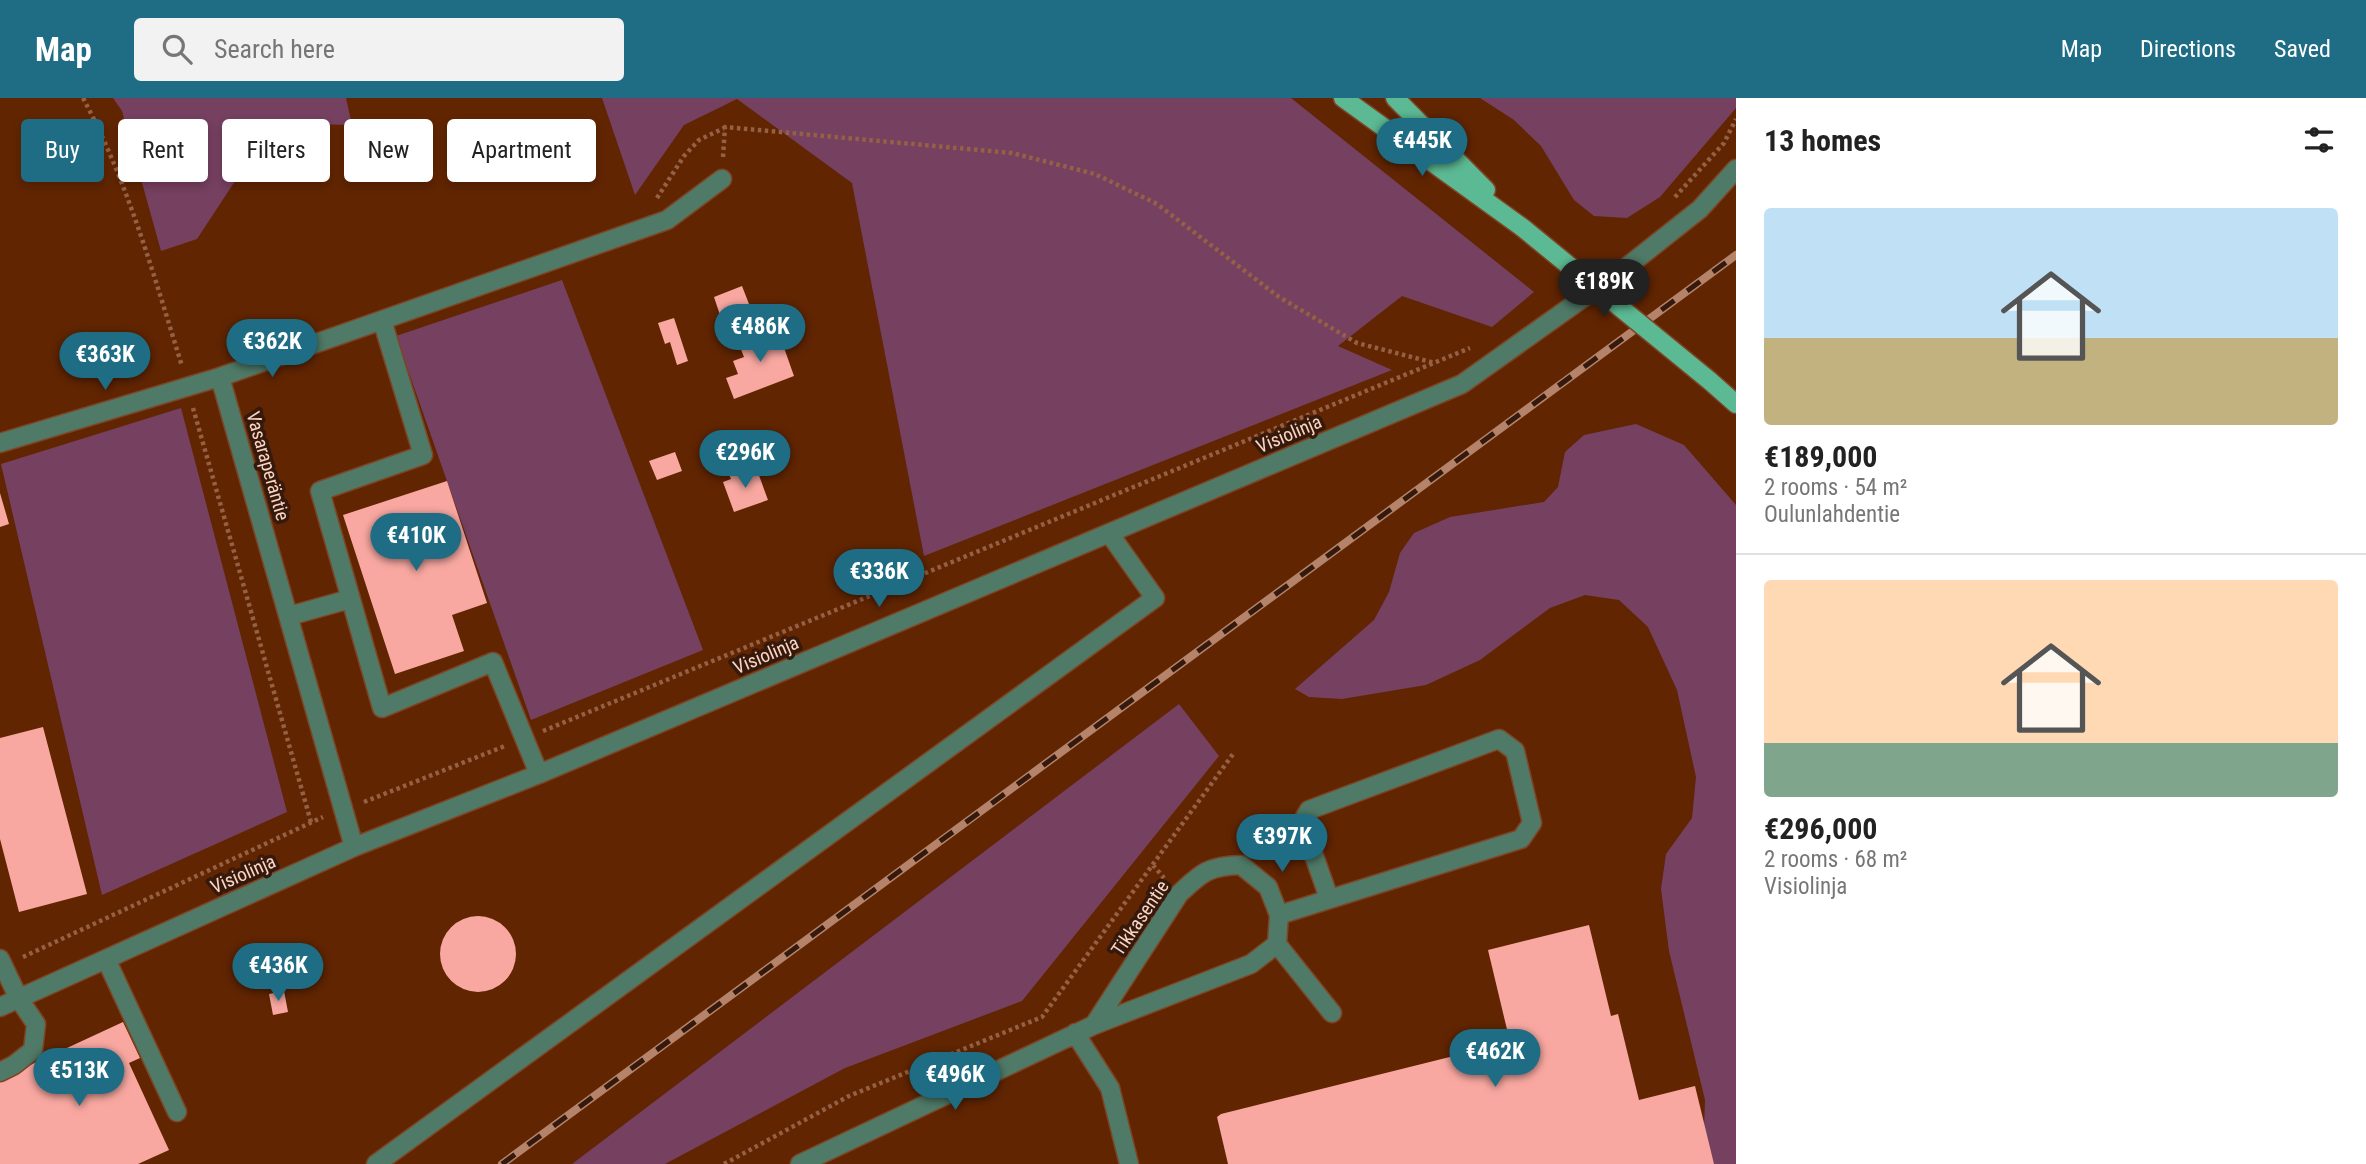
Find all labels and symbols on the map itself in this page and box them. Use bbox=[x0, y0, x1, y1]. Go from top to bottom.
pin: €445K bbox=[1373, 118, 1471, 178]
pin: €189K bbox=[1555, 260, 1653, 319]
pin: €486K bbox=[711, 304, 809, 364]
pin: €362K bbox=[223, 320, 321, 379]
pin: €363K bbox=[56, 332, 154, 392]
street label: Vasaraperäntie bbox=[241, 409, 295, 523]
street label: Visiolinja bbox=[1253, 410, 1325, 458]
pin: €296K bbox=[696, 430, 794, 490]
pin: €410K bbox=[367, 514, 465, 573]
pin: €336K bbox=[830, 550, 928, 609]
street label: Visiolinja bbox=[730, 631, 802, 679]
pin: €397K bbox=[1233, 814, 1331, 874]
street label: Visiolinja bbox=[207, 849, 279, 899]
street label: Tikkasentie bbox=[1106, 876, 1174, 960]
pin: €436K bbox=[229, 944, 327, 1003]
pin: €462K bbox=[1446, 1030, 1544, 1089]
pin: €513K bbox=[30, 1048, 128, 1108]
pin: €496K bbox=[906, 1052, 1004, 1112]

